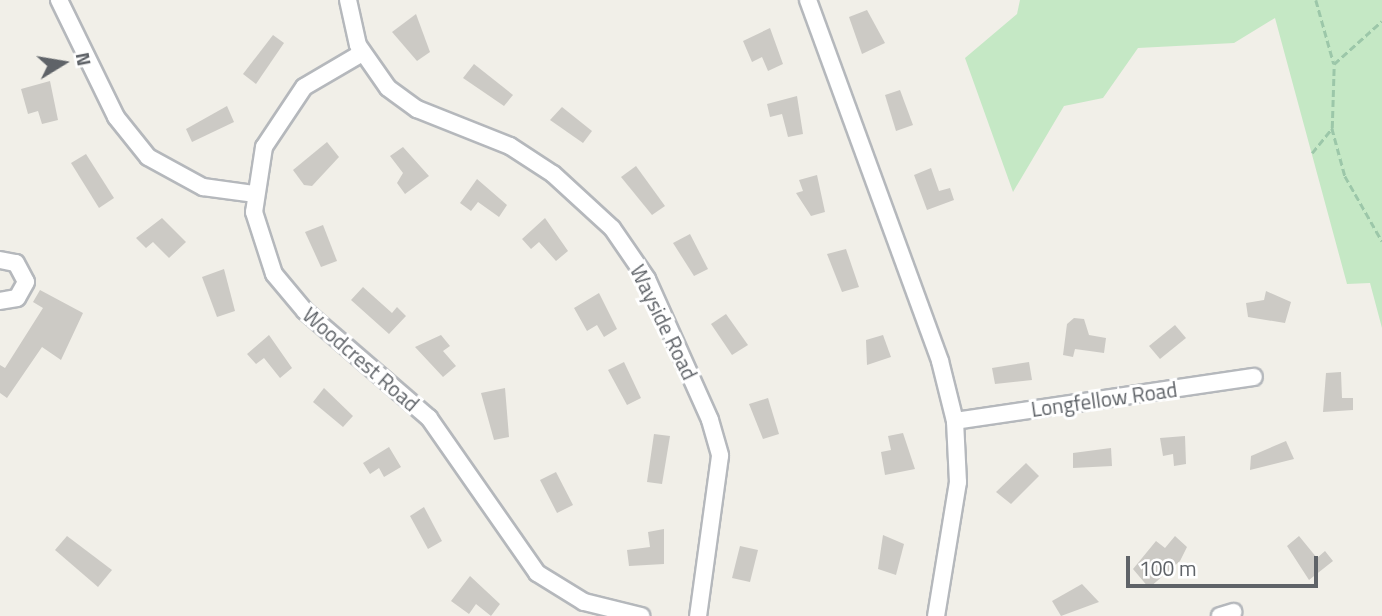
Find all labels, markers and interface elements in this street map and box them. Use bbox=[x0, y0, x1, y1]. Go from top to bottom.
north arrow bbox=[28, 28, 98, 98]
text: N bbox=[69, 50, 100, 68]
street label: Wayside Road bbox=[625, 260, 703, 384]
street label: Woodcrest Road bbox=[298, 302, 424, 416]
street label: Longfellow Road bbox=[1029, 376, 1179, 422]
scale bar bbox=[1130, 542, 1322, 586]
text: 100 m bbox=[1139, 552, 1196, 584]

